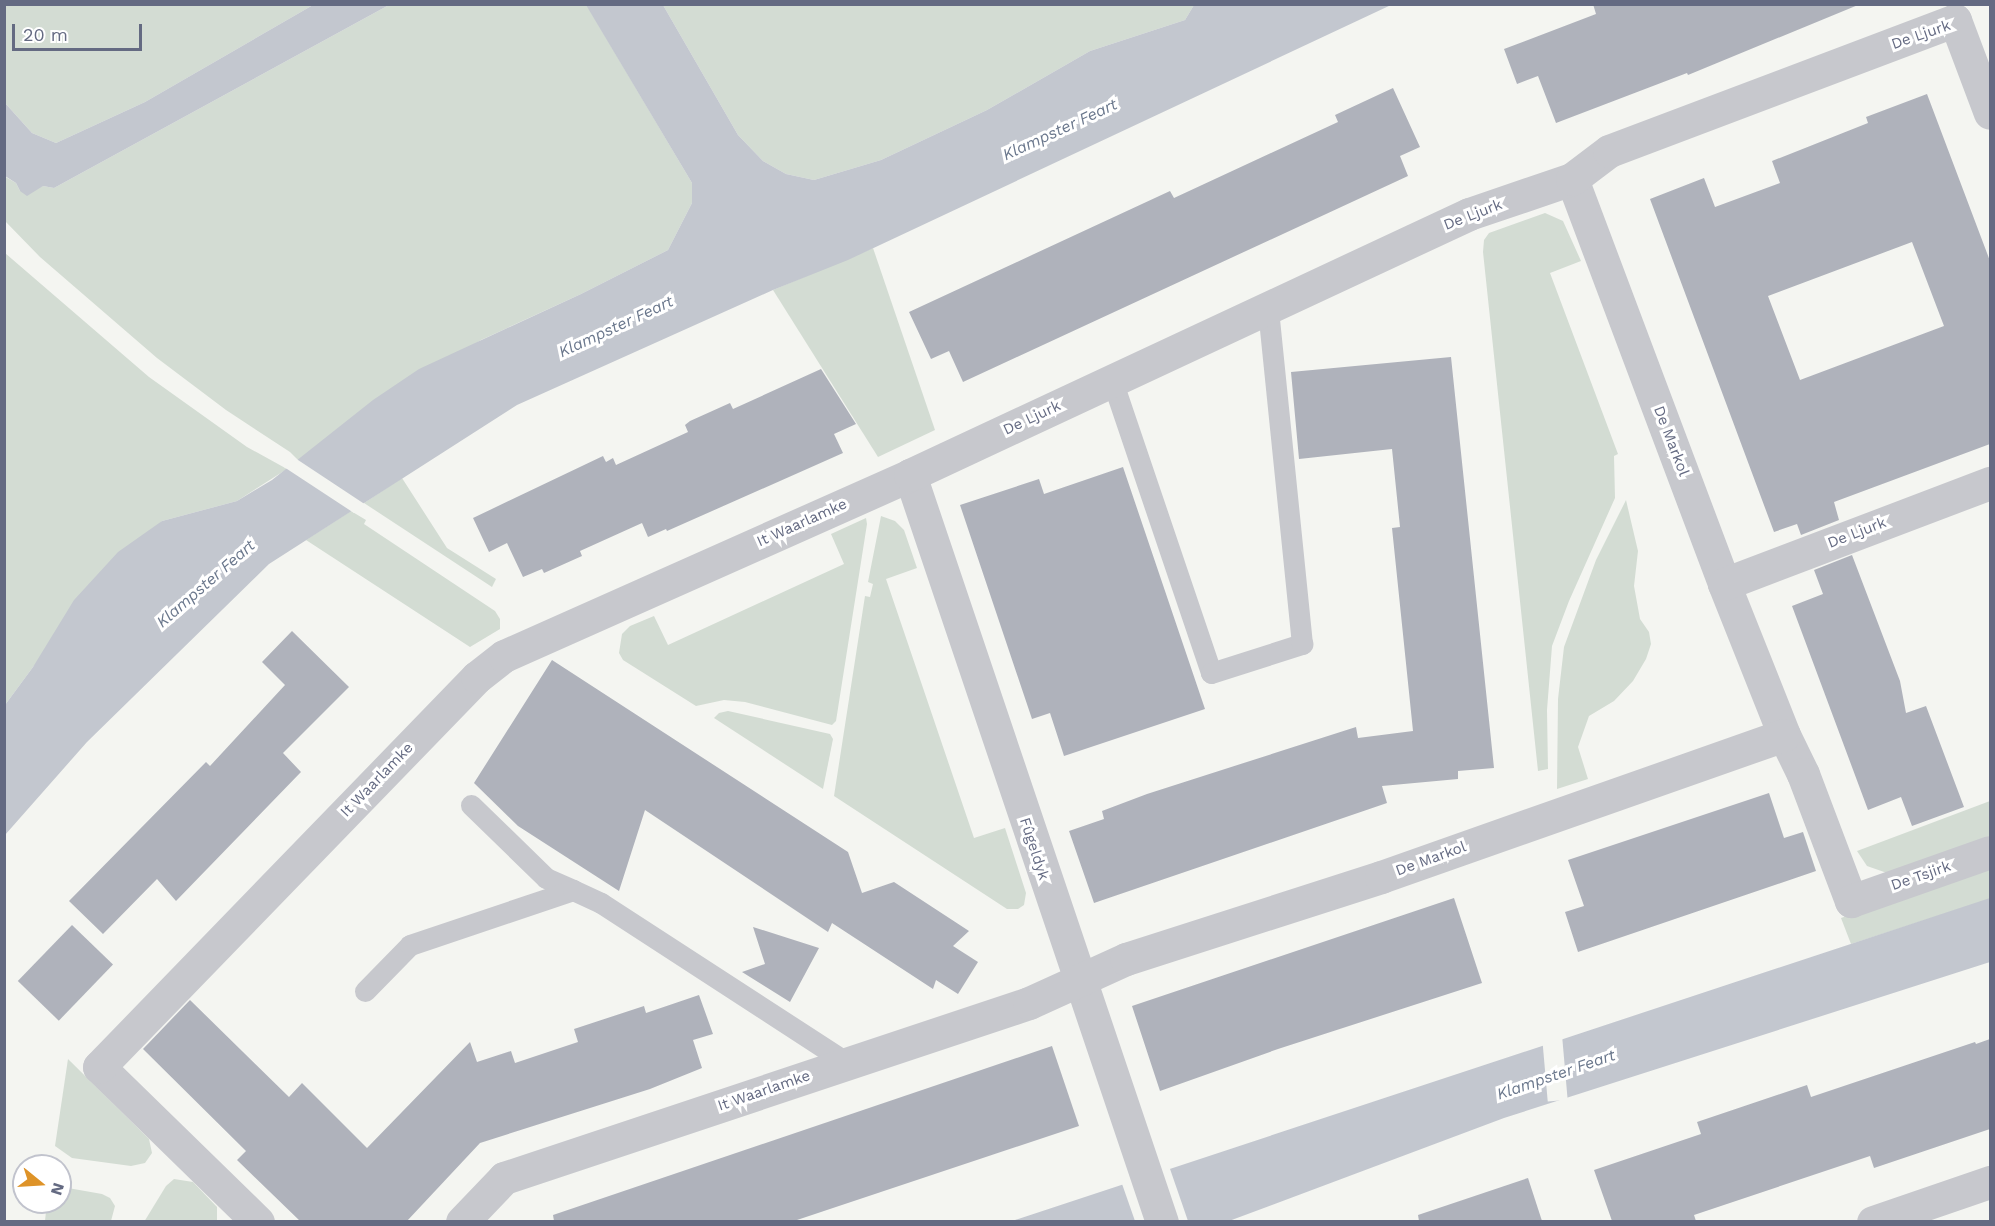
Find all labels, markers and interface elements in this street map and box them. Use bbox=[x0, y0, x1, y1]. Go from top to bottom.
scale bar bbox=[15, 12, 146, 50]
street label: De Ljurk bbox=[1889, 16, 1953, 54]
text: 20 m bbox=[23, 24, 68, 45]
water label: Klampster Feart bbox=[1000, 95, 1120, 165]
street label: De Ljurk bbox=[1441, 196, 1505, 234]
water label: Klampster Feart bbox=[556, 292, 676, 362]
street label: De Ljurk bbox=[1000, 397, 1064, 439]
street label: De Markol bbox=[1649, 403, 1693, 479]
street label: It Waarlamke bbox=[754, 495, 850, 551]
street label: De Ljurk bbox=[1825, 514, 1889, 552]
water label: Klampster Feart bbox=[153, 536, 259, 632]
street label: It Waarlamke bbox=[337, 739, 417, 821]
street label: Fûgeldyk bbox=[1015, 815, 1053, 883]
street label: De Markol bbox=[1393, 838, 1469, 880]
street label: De Tsjirk bbox=[1888, 857, 1954, 895]
water label: Klampster Feart bbox=[1494, 1046, 1618, 1104]
street label: It Waarlamke bbox=[715, 1067, 813, 1115]
north arrow bbox=[12, 1154, 72, 1214]
text: N bbox=[47, 1181, 69, 1198]

